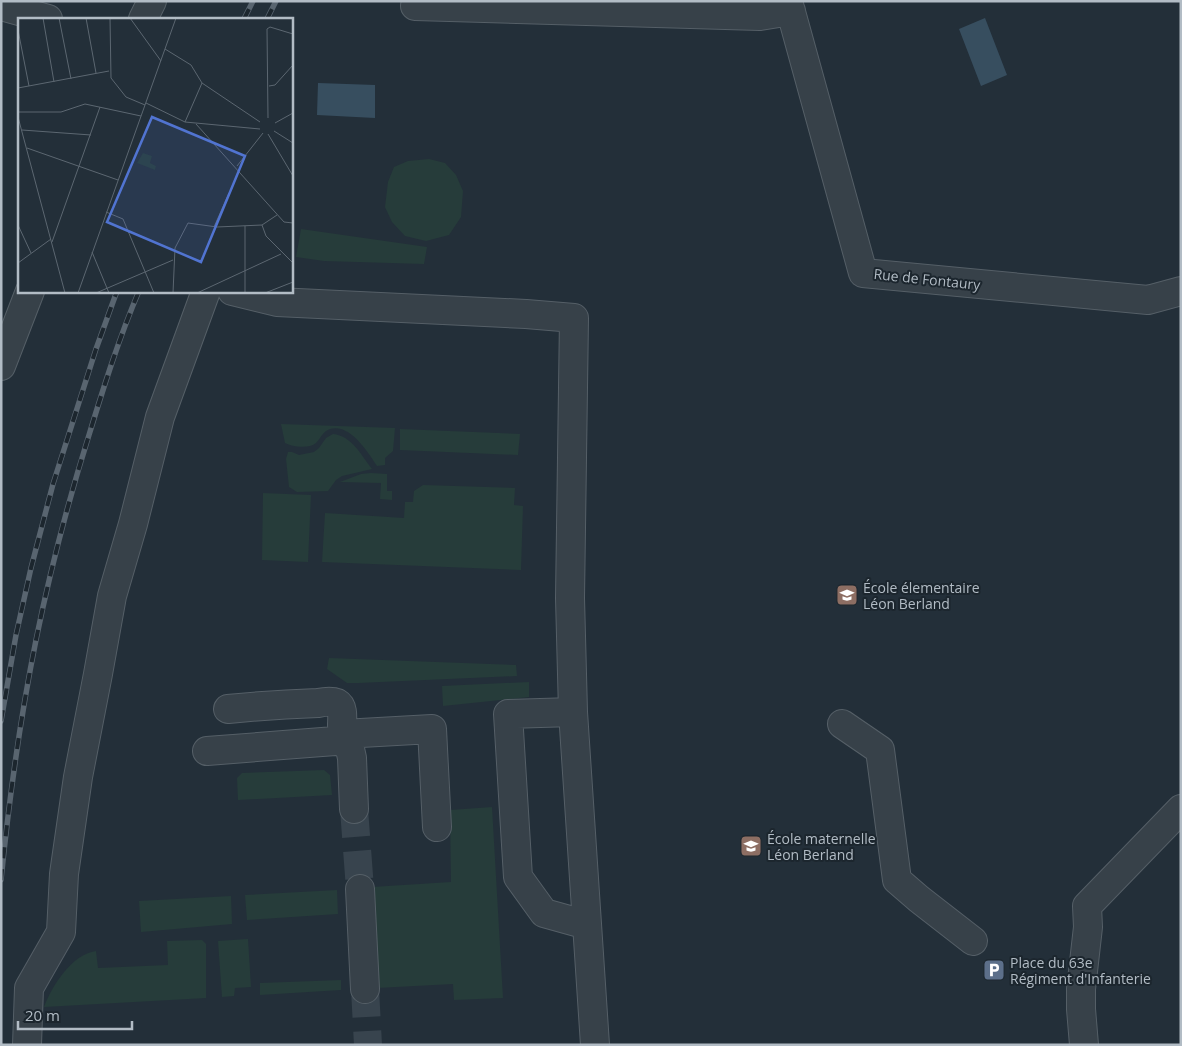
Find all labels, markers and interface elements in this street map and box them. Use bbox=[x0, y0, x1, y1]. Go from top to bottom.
inset map bbox=[18, 18, 292, 292]
street label: Rue de Fontaury bbox=[873, 264, 982, 294]
place label: École élementaire Léon Berland bbox=[863, 578, 980, 613]
school or university icon: École élementaire Léon Berland bbox=[835, 583, 859, 607]
place label: École maternelle Léon Berland bbox=[767, 829, 876, 864]
school or university icon: École maternelle Léon Berland bbox=[739, 834, 763, 858]
place label: Place du 63e Régiment d'Infanterie bbox=[1010, 953, 1151, 988]
parking icon: Place du 63e Régiment d'Infanterie bbox=[982, 958, 1006, 982]
scale bar bbox=[18, 998, 131, 1030]
text: 20 m bbox=[25, 1005, 60, 1025]

